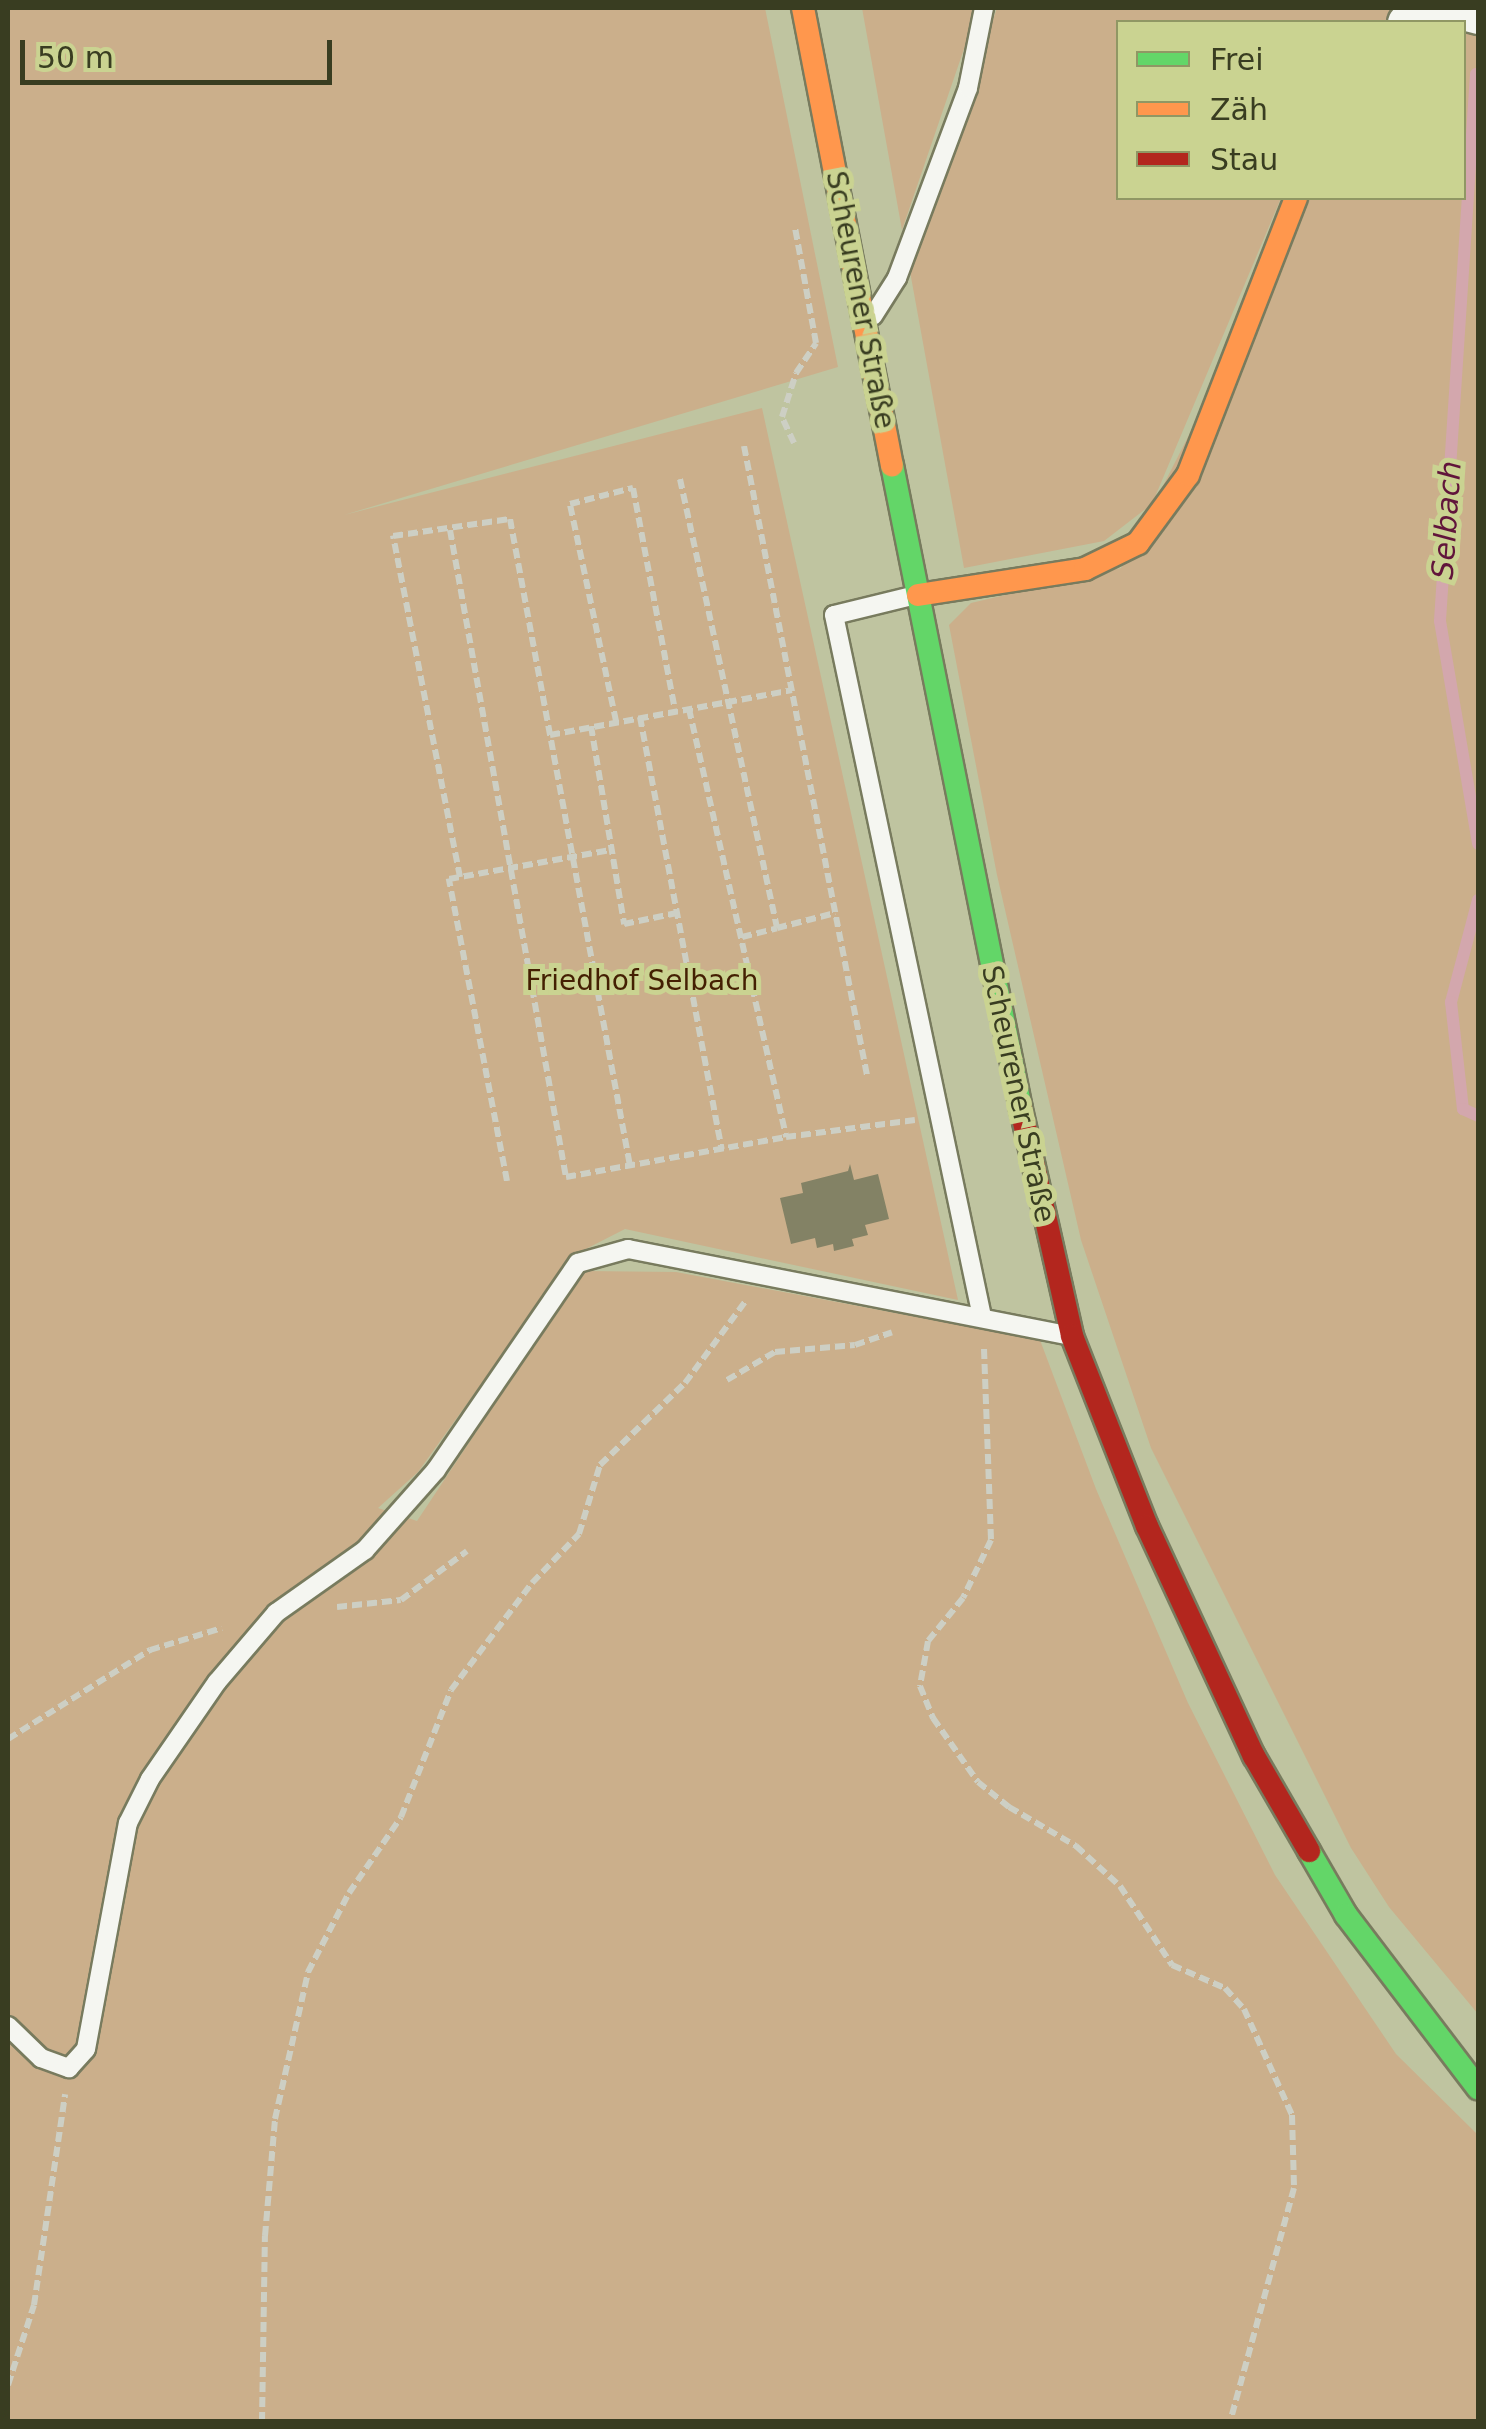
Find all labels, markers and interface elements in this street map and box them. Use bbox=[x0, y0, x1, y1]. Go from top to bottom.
scale bar bbox=[25, 20, 338, 82]
legend bbox=[1116, 20, 1466, 200]
text: 50 m bbox=[37, 40, 114, 75]
text: Frei bbox=[1210, 42, 1264, 77]
text: Zäh bbox=[1210, 92, 1268, 127]
text: Stau bbox=[1210, 142, 1278, 177]
street label: Scheurener Straße bbox=[819, 168, 901, 432]
water label: Selbach bbox=[1425, 460, 1469, 580]
street label: Scheurener Straße bbox=[974, 963, 1062, 1225]
park label: Friedhof Selbach bbox=[526, 964, 758, 998]

